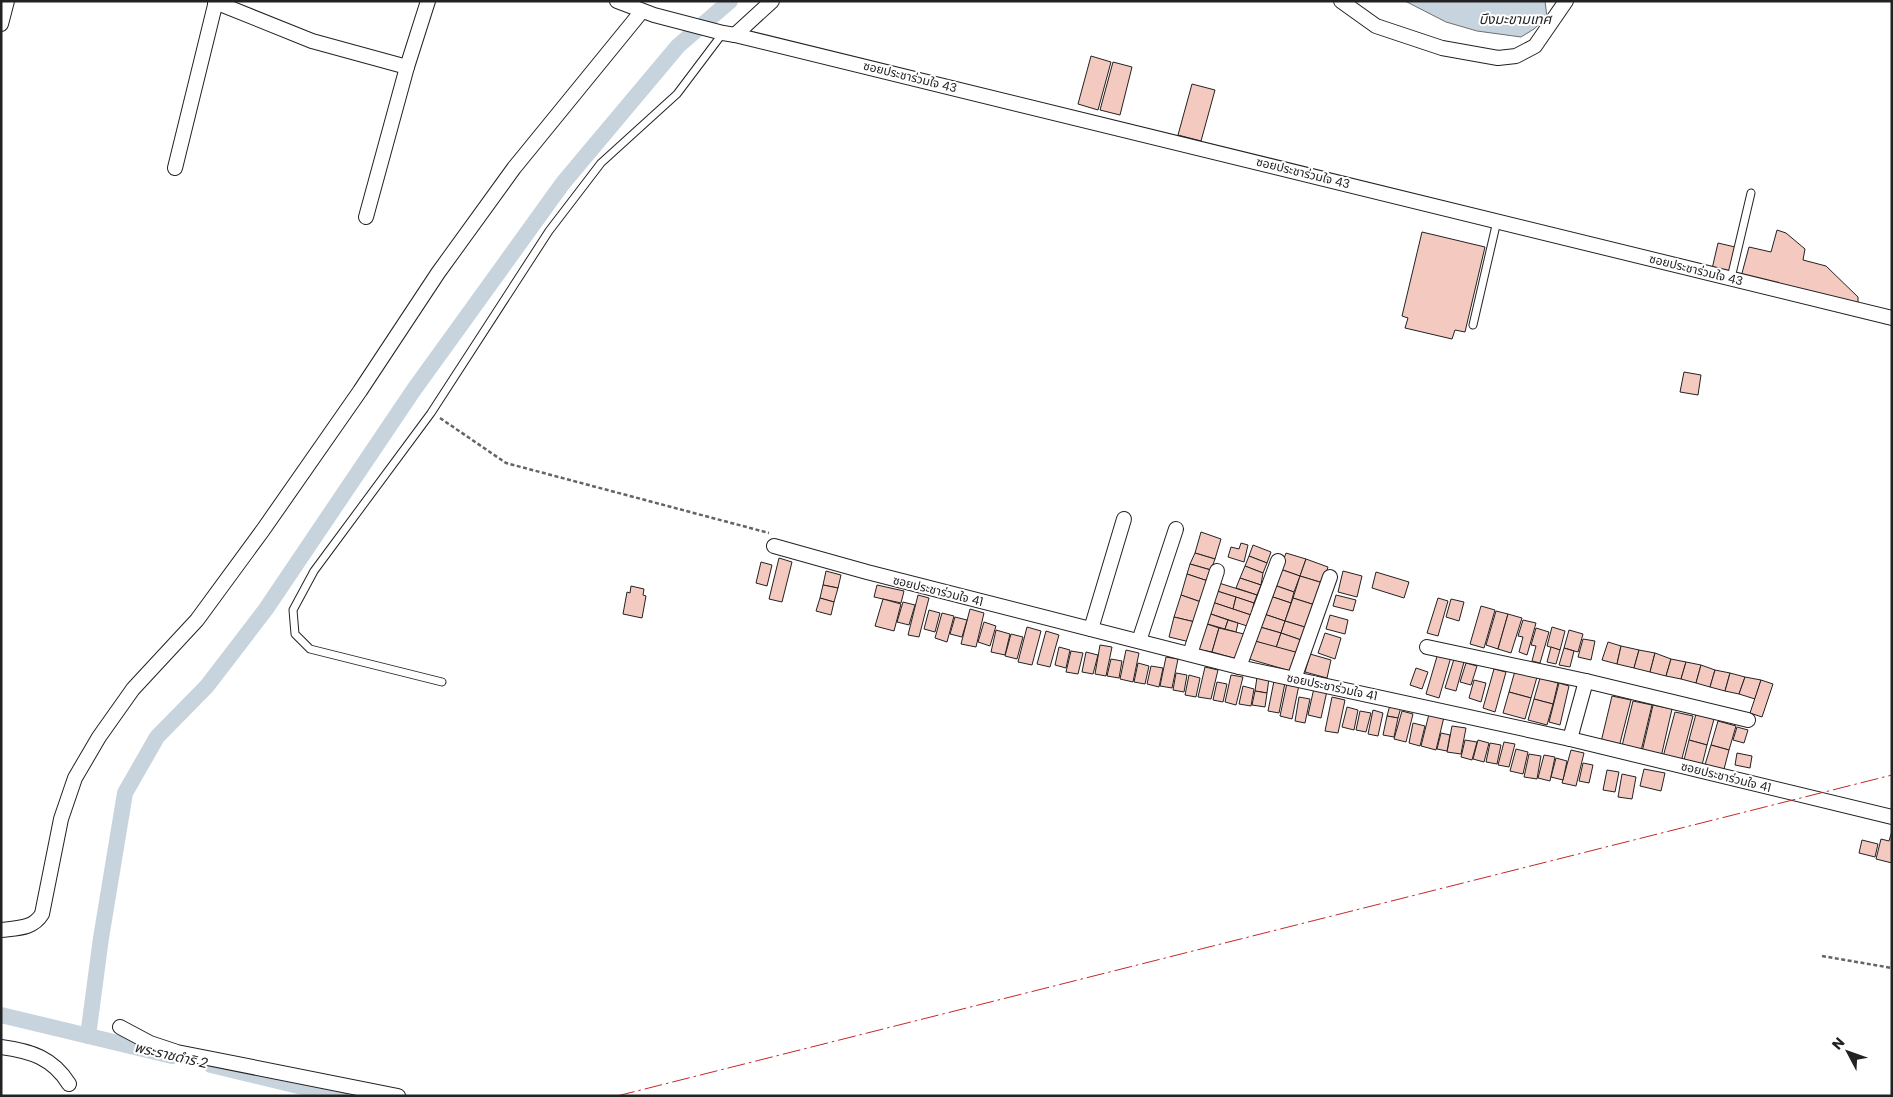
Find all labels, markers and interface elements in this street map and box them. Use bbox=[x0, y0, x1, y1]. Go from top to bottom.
water label: บึงมะขามเทศ bbox=[1479, 9, 1554, 29]
street label: ซอยประชาร่วมใจ 43 bbox=[862, 57, 959, 96]
street label: ซอยประชาร่วมใจ 43 bbox=[1255, 153, 1352, 192]
street label: ซอยประชาร่วมใจ 43 bbox=[1648, 250, 1745, 289]
street label: ซอยประชาร่วมใจ 41 bbox=[891, 571, 985, 610]
street label: ซอยประชาร่วมใจ 41 bbox=[1285, 669, 1379, 704]
street label: ซอยประชาร่วมใจ 41 bbox=[1679, 757, 1773, 796]
north arrow bbox=[1823, 1027, 1873, 1077]
text: N bbox=[1827, 1033, 1849, 1054]
water label: พระราชดำริ 2 bbox=[132, 1037, 210, 1073]

